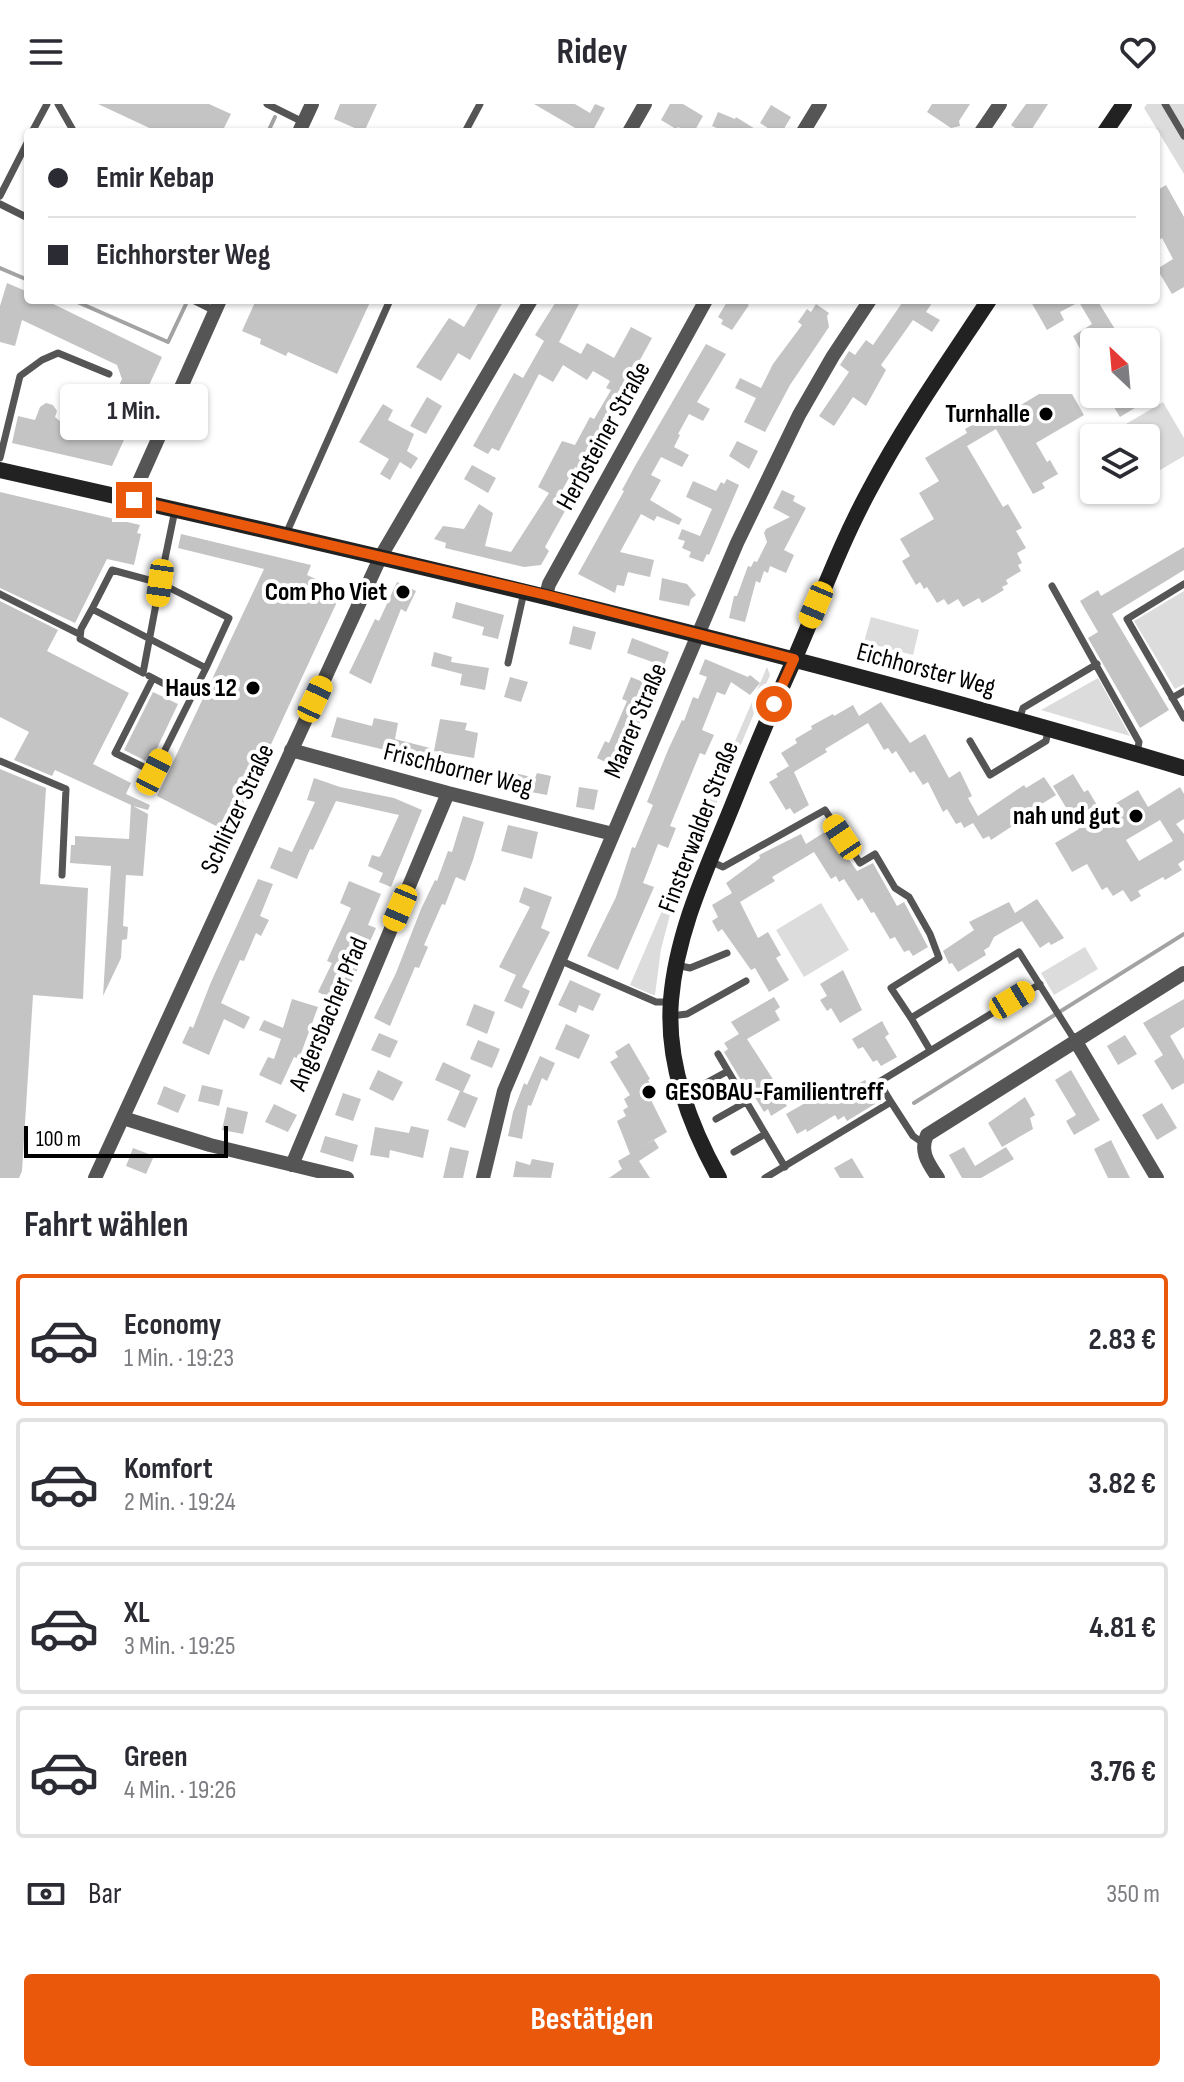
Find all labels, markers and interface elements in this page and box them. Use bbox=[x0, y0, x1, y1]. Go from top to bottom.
icon: menu bbox=[24, 30, 68, 74]
icon: heart bbox=[1116, 30, 1160, 74]
text: Ridey bbox=[557, 31, 627, 74]
text: Emir Kebap bbox=[96, 160, 214, 196]
text: Eichhorster Weg bbox=[96, 237, 270, 273]
north arrow bbox=[1080, 328, 1160, 408]
map controls bbox=[1080, 328, 1160, 504]
street label: Herbsteiner Straße bbox=[550, 356, 658, 516]
callout: 1 Min. bbox=[60, 384, 208, 440]
text: 1 Min. bbox=[107, 396, 161, 427]
place label: Turnhalle bbox=[945, 399, 1030, 430]
marker: Turnhalle bbox=[1037, 405, 1055, 423]
button: layers bbox=[1080, 424, 1160, 504]
route end bbox=[116, 482, 152, 518]
car bbox=[145, 558, 175, 608]
place label: Com Pho Viet bbox=[265, 577, 387, 608]
car bbox=[796, 578, 836, 632]
marker: Com Pho Viet bbox=[394, 583, 412, 601]
street label: Eichhorster Weg bbox=[853, 637, 999, 703]
street label: Maarer Straße bbox=[598, 659, 674, 783]
car bbox=[294, 672, 336, 726]
place label: Haus 12 bbox=[165, 673, 237, 704]
marker: Haus 12 bbox=[244, 679, 262, 697]
route start bbox=[756, 686, 792, 722]
street label: Frischborner Weg bbox=[380, 737, 536, 803]
street label: Finsterwalder Straße bbox=[652, 737, 746, 917]
street label: Schlitzer Straße bbox=[194, 739, 282, 879]
car bbox=[132, 745, 176, 799]
place label: nah und gut bbox=[1013, 801, 1120, 832]
marker: nah und gut bbox=[1127, 807, 1145, 825]
car bbox=[819, 810, 865, 864]
car bbox=[380, 881, 420, 935]
street label: Angersbacher Pfad bbox=[282, 933, 375, 1096]
car bbox=[985, 977, 1039, 1023]
place label: GESOBAU-Familientreff bbox=[665, 1077, 884, 1108]
marker: GESOBAU-Familientreff bbox=[640, 1083, 658, 1101]
scale bar bbox=[24, 1122, 228, 1158]
text: 100 m bbox=[36, 1126, 81, 1153]
text: Fahrt wählen bbox=[24, 1204, 188, 1247]
icon: car bbox=[28, 1304, 100, 1376]
text: Economy bbox=[124, 1307, 221, 1343]
text: 2.83 € bbox=[1088, 1322, 1156, 1358]
text: 1 Min. · 19:23 bbox=[124, 1343, 234, 1374]
icon: car bbox=[28, 1448, 100, 1520]
text: Komfort bbox=[124, 1451, 213, 1487]
text: 3.82 € bbox=[1088, 1466, 1156, 1502]
text: 2 Min. · 19:24 bbox=[124, 1487, 236, 1518]
icon: car bbox=[28, 1592, 100, 1664]
text: XL bbox=[124, 1595, 150, 1631]
text: 4.81 € bbox=[1089, 1610, 1156, 1646]
text: 3 Min. · 19:25 bbox=[124, 1631, 235, 1662]
icon: car bbox=[28, 1736, 100, 1808]
text: Green bbox=[124, 1739, 188, 1775]
text: 3.76 € bbox=[1090, 1754, 1156, 1790]
text: 4 Min. · 19:26 bbox=[124, 1775, 236, 1806]
icon: cash bbox=[24, 1872, 68, 1916]
text: Bar bbox=[88, 1876, 122, 1912]
text: 350 m bbox=[1106, 1879, 1160, 1910]
button: Bestätigen bbox=[24, 1974, 1160, 2066]

